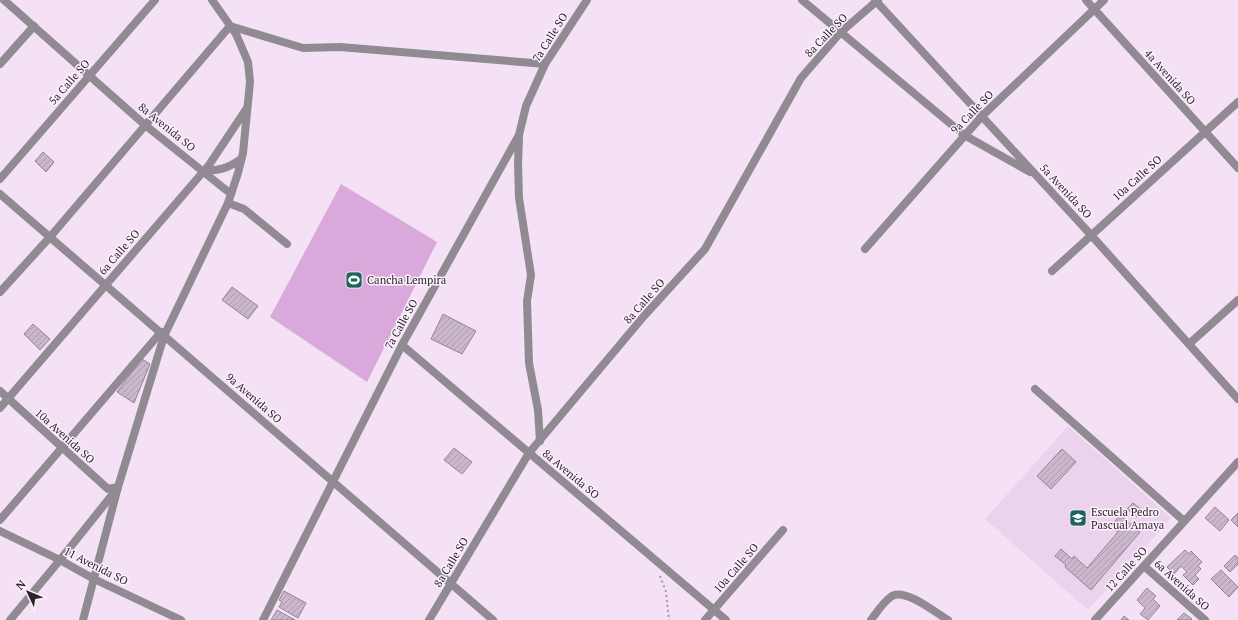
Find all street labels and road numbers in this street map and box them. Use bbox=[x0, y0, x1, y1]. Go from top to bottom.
street label: 7a Calle SO bbox=[529, 10, 571, 64]
street label: 8a Calle SO bbox=[802, 10, 850, 60]
street label: 4a Avenida SO bbox=[1141, 46, 1199, 108]
street label: 5a Calle SO bbox=[45, 56, 93, 108]
street label: 9a Calle SO bbox=[948, 87, 996, 137]
street label: 8a Avenida SO bbox=[135, 100, 199, 154]
street label: 10a Calle SO bbox=[1109, 152, 1165, 204]
street label: 5a Avenida SO bbox=[1037, 161, 1095, 221]
street label: 6a Calle SO bbox=[95, 226, 143, 278]
street label: 8a Calle SO bbox=[620, 275, 668, 327]
street label: 7a Calle SO bbox=[382, 297, 420, 351]
street label: 9a Avenida SO bbox=[223, 370, 285, 426]
street label: 10a Avenida SO bbox=[32, 406, 98, 466]
street label: 8a Avenida SO bbox=[540, 446, 602, 502]
street label: 8a Calle SO bbox=[431, 535, 471, 589]
street label: 10a Calle SO bbox=[711, 540, 761, 596]
street label: 11 Avenida SO bbox=[62, 544, 130, 588]
street label: 12 Calle SO bbox=[1102, 544, 1150, 594]
street label: 6a Avenida SO bbox=[1151, 556, 1213, 614]

